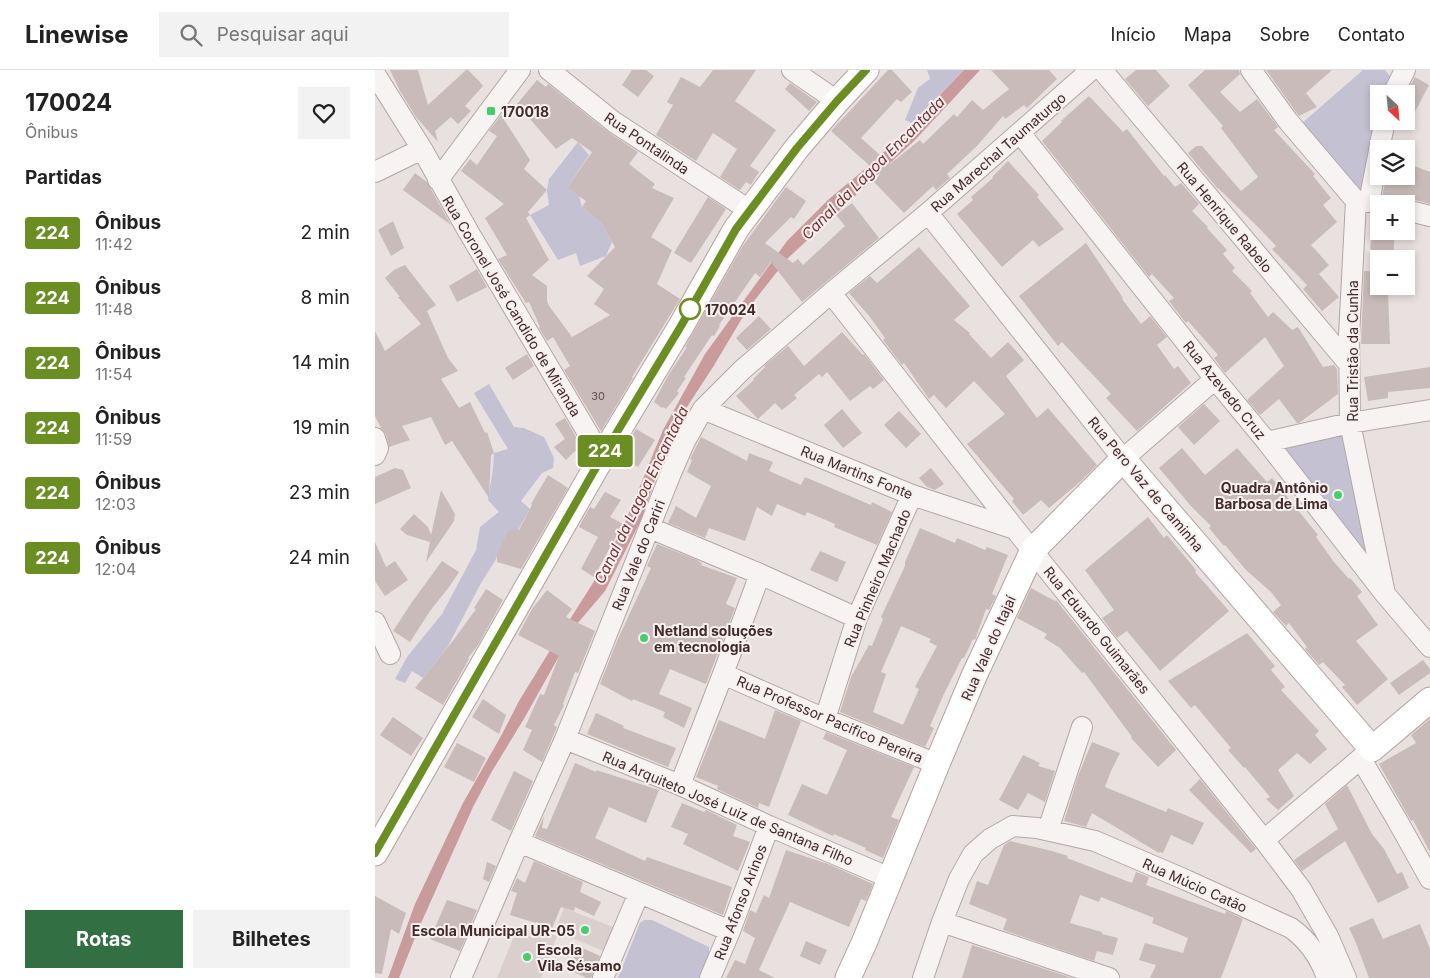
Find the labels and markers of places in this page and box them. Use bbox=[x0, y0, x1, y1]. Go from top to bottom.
place label: 170018 bbox=[501, 103, 549, 120]
marker: 170018 bbox=[485, 105, 497, 117]
marker: 170024 bbox=[679, 298, 701, 320]
place label: 170024 bbox=[705, 301, 756, 318]
place label: Quadra Antônio Barbosa de Lima bbox=[1215, 479, 1328, 512]
marker: Quadra Antônio Barbosa de Lima bbox=[1332, 489, 1344, 501]
place label: Netland soluções em tecnologia bbox=[654, 622, 773, 655]
marker: Netland soluções em tecnologia bbox=[638, 632, 650, 644]
place label: Escola Municipal UR-05 bbox=[412, 922, 575, 939]
marker: Escola Municipal UR-05 bbox=[579, 924, 591, 936]
place label: Escola Vila Sésamo bbox=[537, 941, 622, 974]
marker: Escola Vila Sésamo bbox=[521, 951, 533, 963]

